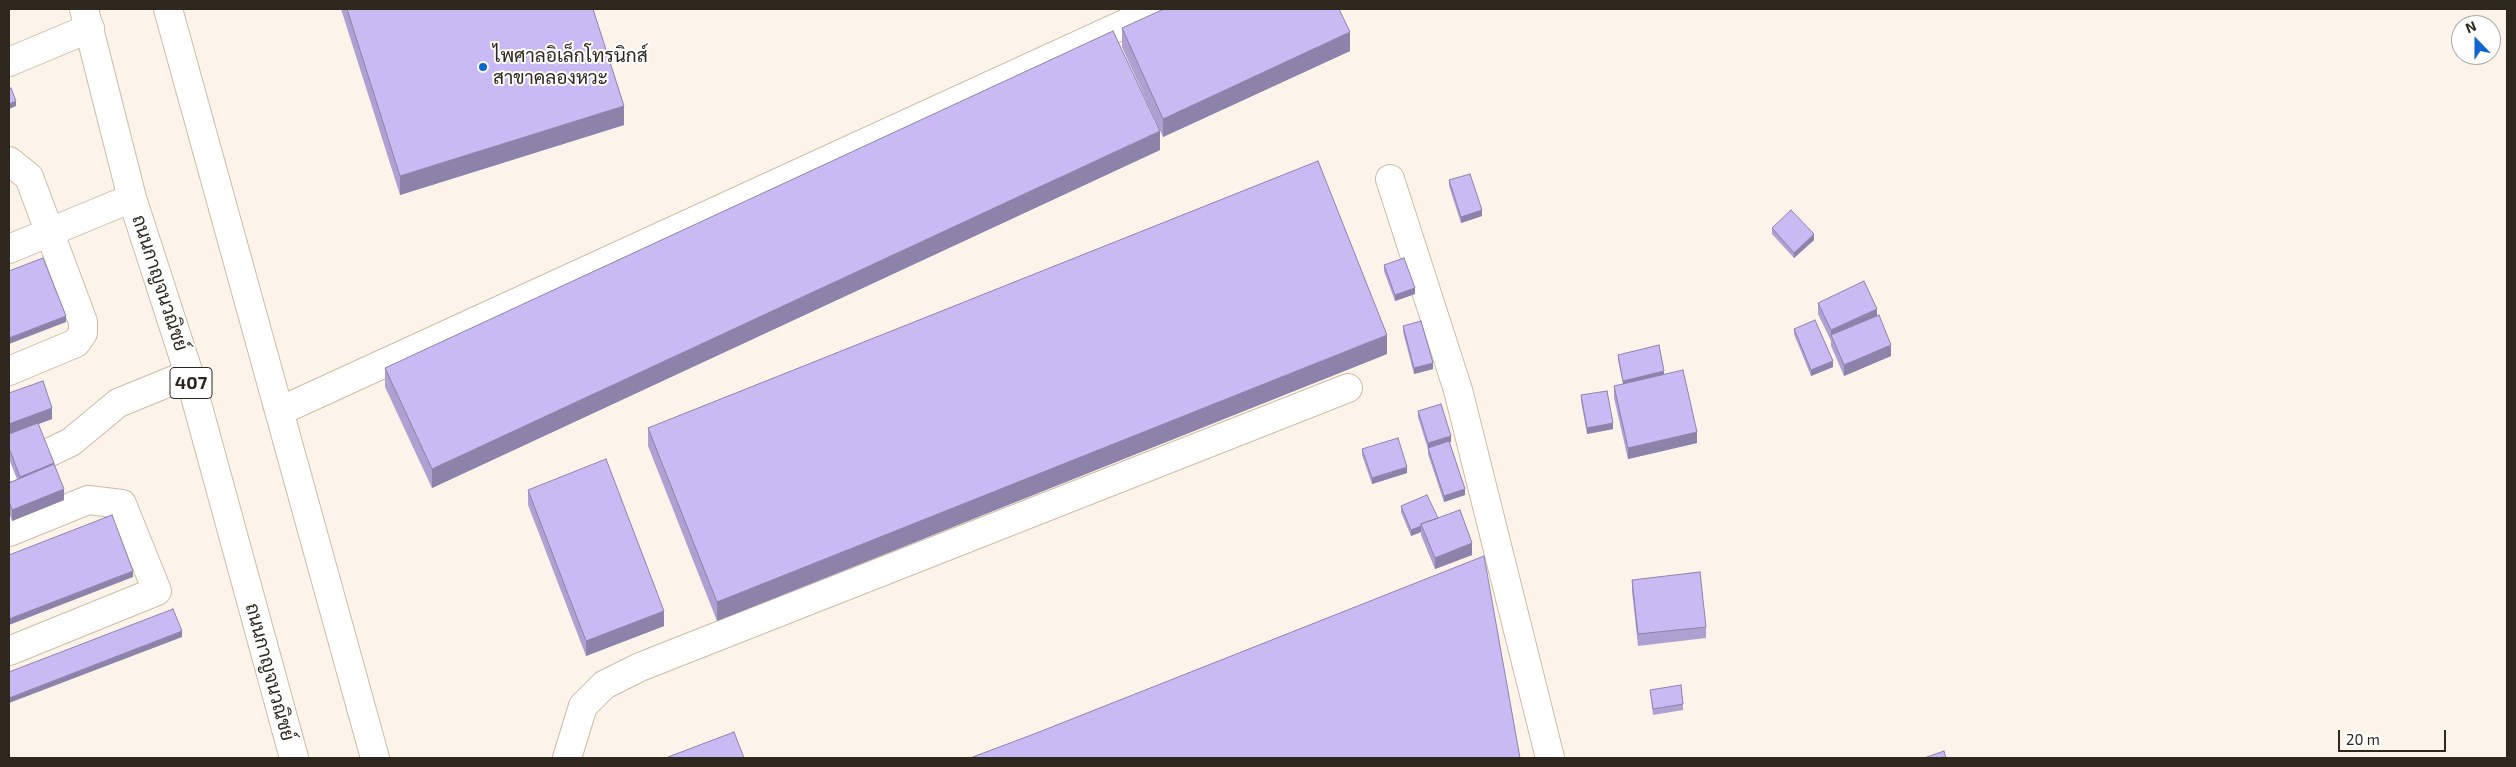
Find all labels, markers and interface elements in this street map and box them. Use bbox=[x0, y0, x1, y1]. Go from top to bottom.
north arrow bbox=[2451, 15, 2501, 65]
text: N bbox=[2463, 17, 2478, 36]
place label: ไพศาลอิเล็กโทรนิกส์ สาขาคลองหวะ bbox=[493, 45, 648, 89]
marker: ไพศาลอิเล็กโทรนิกส์ สาขาคลองหวะ bbox=[477, 61, 489, 73]
street label: ถนนกาญจนวณิชย์ bbox=[127, 212, 193, 354]
road number: 407 bbox=[170, 368, 212, 398]
street label: ถนนกาญจนวณิชย์ bbox=[241, 601, 299, 743]
scale bar bbox=[2341, 720, 2448, 752]
text: 20 m bbox=[2346, 730, 2380, 748]

